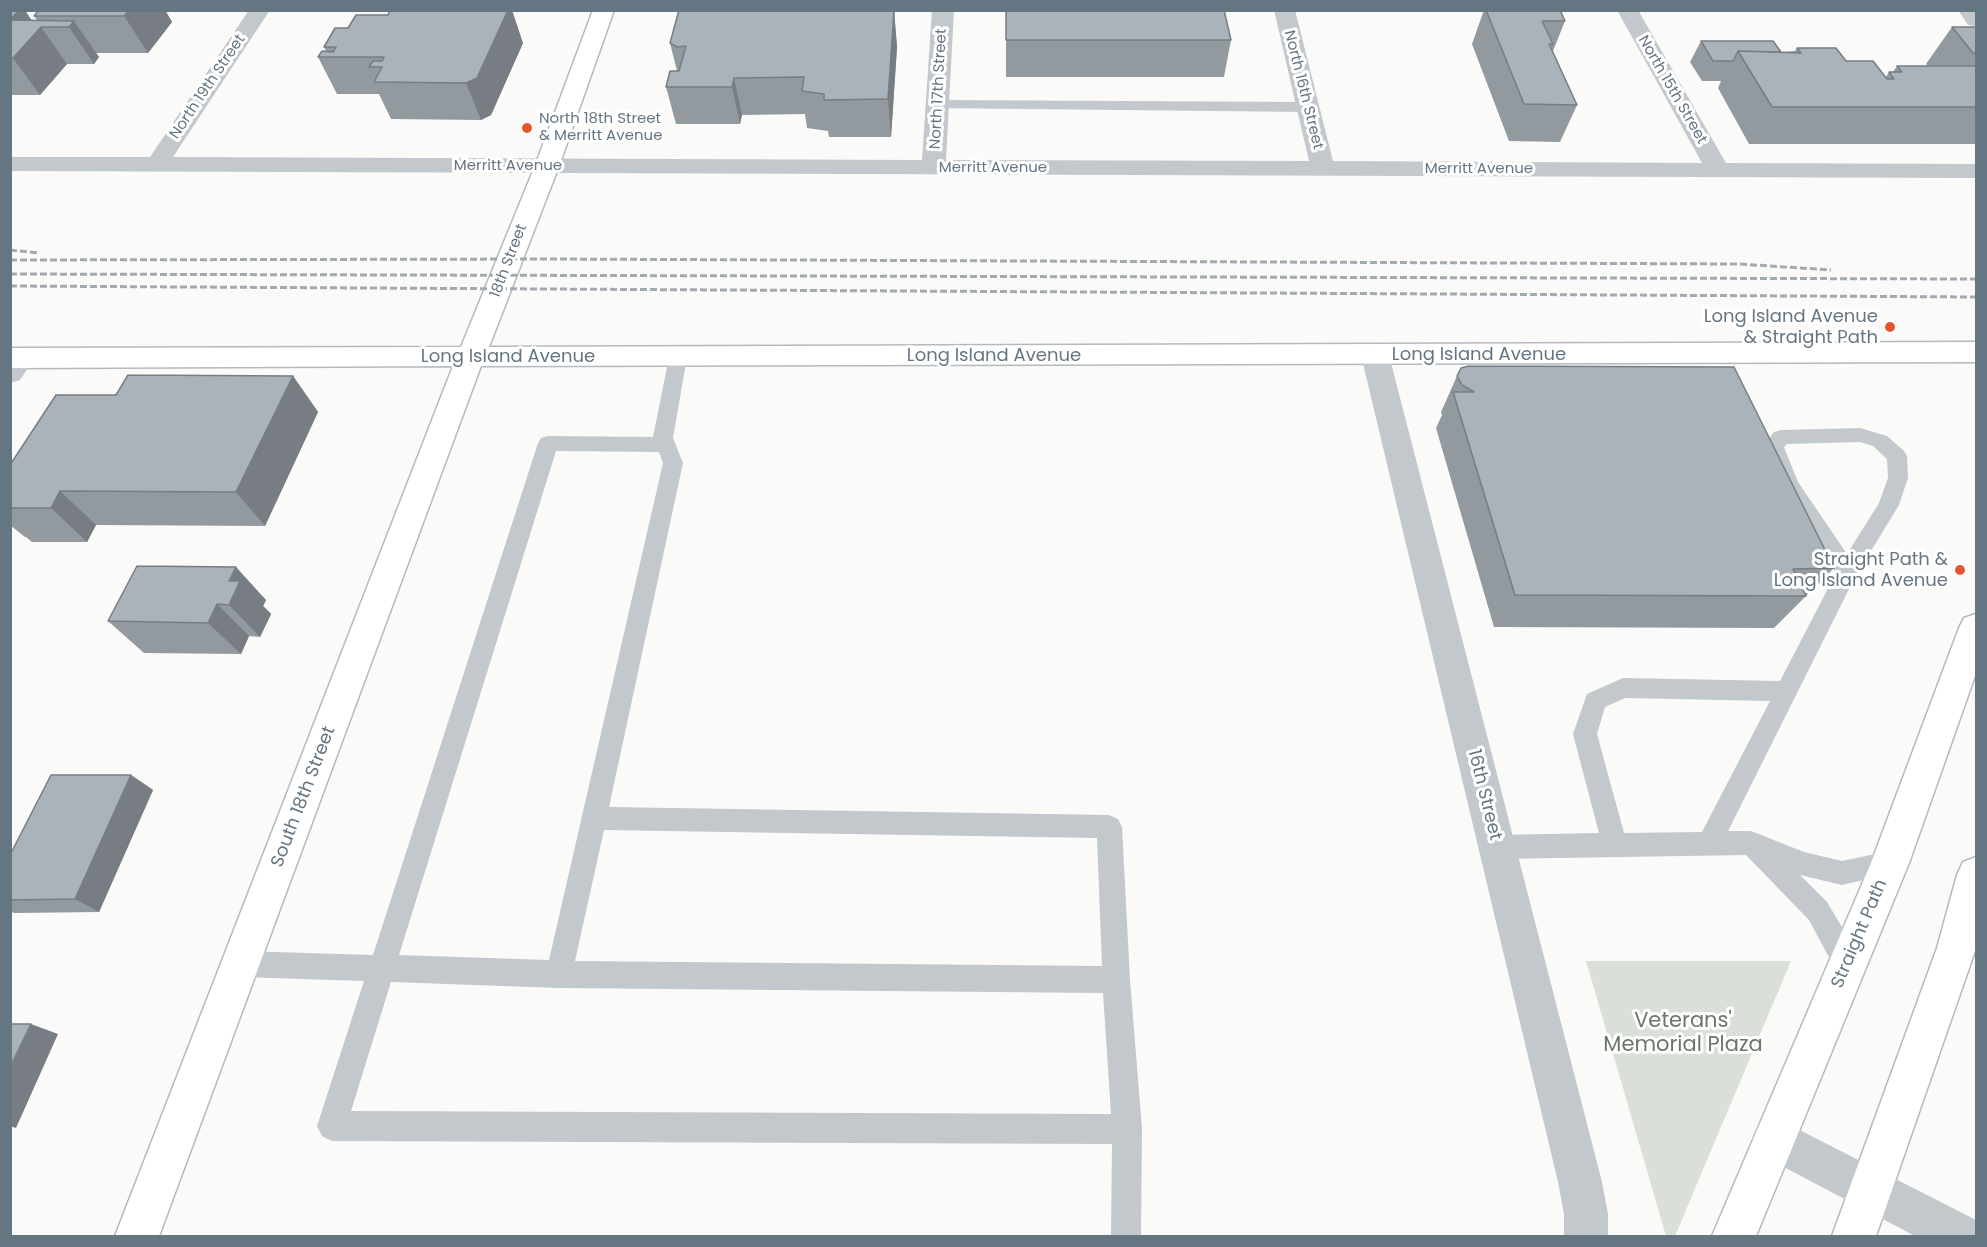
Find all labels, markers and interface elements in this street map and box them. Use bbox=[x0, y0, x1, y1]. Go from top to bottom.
street label: North 17th Street bbox=[927, 28, 951, 150]
street label: North 16th Street bbox=[1279, 29, 1327, 151]
street label: North 19th Street bbox=[166, 31, 250, 143]
street label: North 15th Street bbox=[1634, 33, 1710, 147]
place label: North 18th Street & Merritt Avenue bbox=[539, 110, 662, 145]
marker: North 18th Street & Merritt Avenue bbox=[520, 121, 534, 135]
street label: Merritt Avenue bbox=[454, 157, 562, 175]
street label: Merritt Avenue bbox=[939, 159, 1047, 177]
street label: Merritt Avenue bbox=[1425, 160, 1533, 178]
street label: 18th Street bbox=[487, 222, 531, 300]
place label: Long Island Avenue & Straight Path bbox=[1704, 306, 1878, 348]
marker: Long Island Avenue & Straight Path bbox=[1883, 320, 1897, 334]
street label: Long Island Avenue bbox=[1392, 344, 1566, 366]
street label: Long Island Avenue bbox=[907, 345, 1081, 367]
street label: Long Island Avenue bbox=[421, 346, 595, 368]
place label: Straight Path & Long Island Avenue bbox=[1774, 549, 1948, 592]
marker: Straight Path & Long Island Avenue bbox=[1953, 563, 1967, 577]
street label: South 18th Street bbox=[267, 723, 341, 871]
street label: 16th Street bbox=[1462, 747, 1506, 843]
street label: Straight Path bbox=[1827, 876, 1893, 992]
park label: Veterans' Memorial Plaza bbox=[1603, 1009, 1763, 1059]

